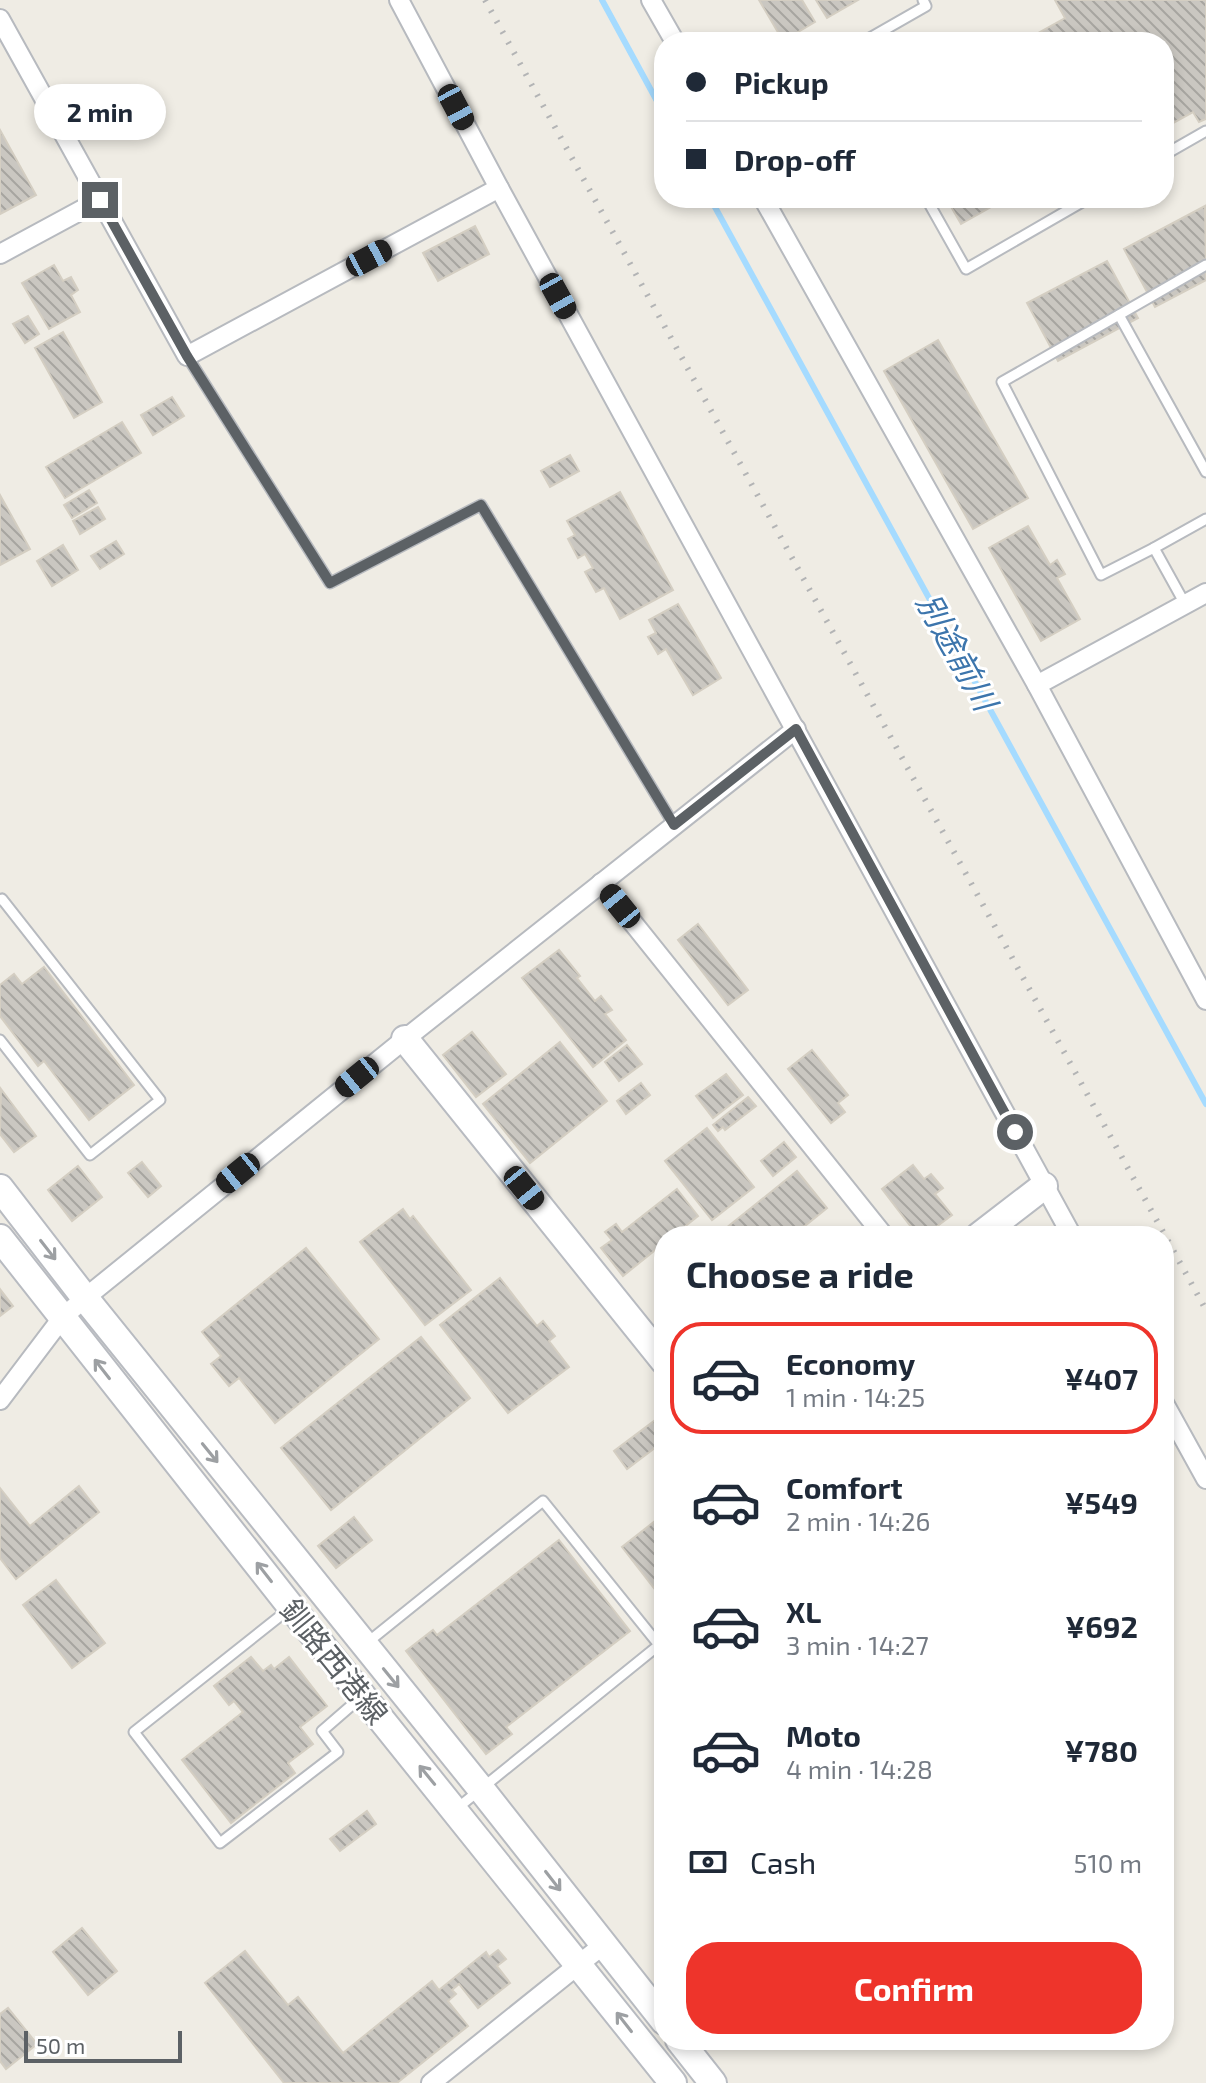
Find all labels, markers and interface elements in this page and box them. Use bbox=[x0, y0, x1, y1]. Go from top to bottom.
text: Pickup bbox=[734, 64, 829, 100]
car bbox=[434, 80, 478, 134]
callout: 2 min bbox=[34, 84, 166, 140]
text: 2 min bbox=[67, 96, 133, 127]
text: Drop-off bbox=[734, 141, 856, 177]
route end bbox=[82, 182, 118, 218]
car bbox=[342, 236, 396, 280]
car bbox=[536, 269, 580, 323]
water label: 別途前川 bbox=[910, 586, 1007, 719]
car bbox=[596, 880, 644, 932]
car bbox=[331, 1053, 383, 1101]
route start bbox=[997, 1114, 1033, 1150]
car bbox=[212, 1149, 264, 1197]
car bbox=[500, 1162, 548, 1214]
one-way arrow bbox=[39, 1239, 57, 1260]
text: Choose a ride bbox=[686, 1252, 914, 1295]
icon: car bbox=[690, 1342, 762, 1414]
text: Economy bbox=[786, 1345, 915, 1381]
one-way arrow bbox=[94, 1359, 111, 1380]
text: ¥407 bbox=[1064, 1360, 1138, 1396]
text: 1 min · 14:25 bbox=[786, 1381, 925, 1412]
one-way arrow bbox=[201, 1442, 219, 1463]
icon: car bbox=[690, 1466, 762, 1538]
text: Comfort bbox=[786, 1469, 903, 1505]
text: ¥549 bbox=[1065, 1484, 1138, 1520]
text: 2 min · 14:26 bbox=[786, 1505, 930, 1536]
one-way arrow bbox=[255, 1563, 273, 1583]
icon: car bbox=[690, 1590, 762, 1662]
street label: 釧路西港線 bbox=[274, 1591, 396, 1731]
text: XL bbox=[786, 1593, 821, 1629]
text: ¥692 bbox=[1065, 1608, 1138, 1644]
text: 3 min · 14:27 bbox=[786, 1629, 929, 1660]
one-way arrow bbox=[382, 1667, 399, 1688]
icon: car bbox=[690, 1714, 762, 1786]
text: Moto bbox=[786, 1717, 861, 1753]
text: ¥780 bbox=[1065, 1732, 1138, 1768]
text: 4 min · 14:28 bbox=[786, 1753, 933, 1784]
one-way arrow bbox=[418, 1765, 436, 1786]
icon: cash bbox=[686, 1840, 730, 1884]
text: Cash bbox=[750, 1844, 816, 1880]
text: 510 m bbox=[1073, 1847, 1142, 1878]
one-way arrow bbox=[544, 1870, 561, 1891]
button: Confirm bbox=[686, 1942, 1142, 2034]
one-way arrow bbox=[616, 2012, 633, 2033]
scale bar bbox=[24, 2027, 182, 2063]
text: 50 m bbox=[36, 2032, 85, 2058]

